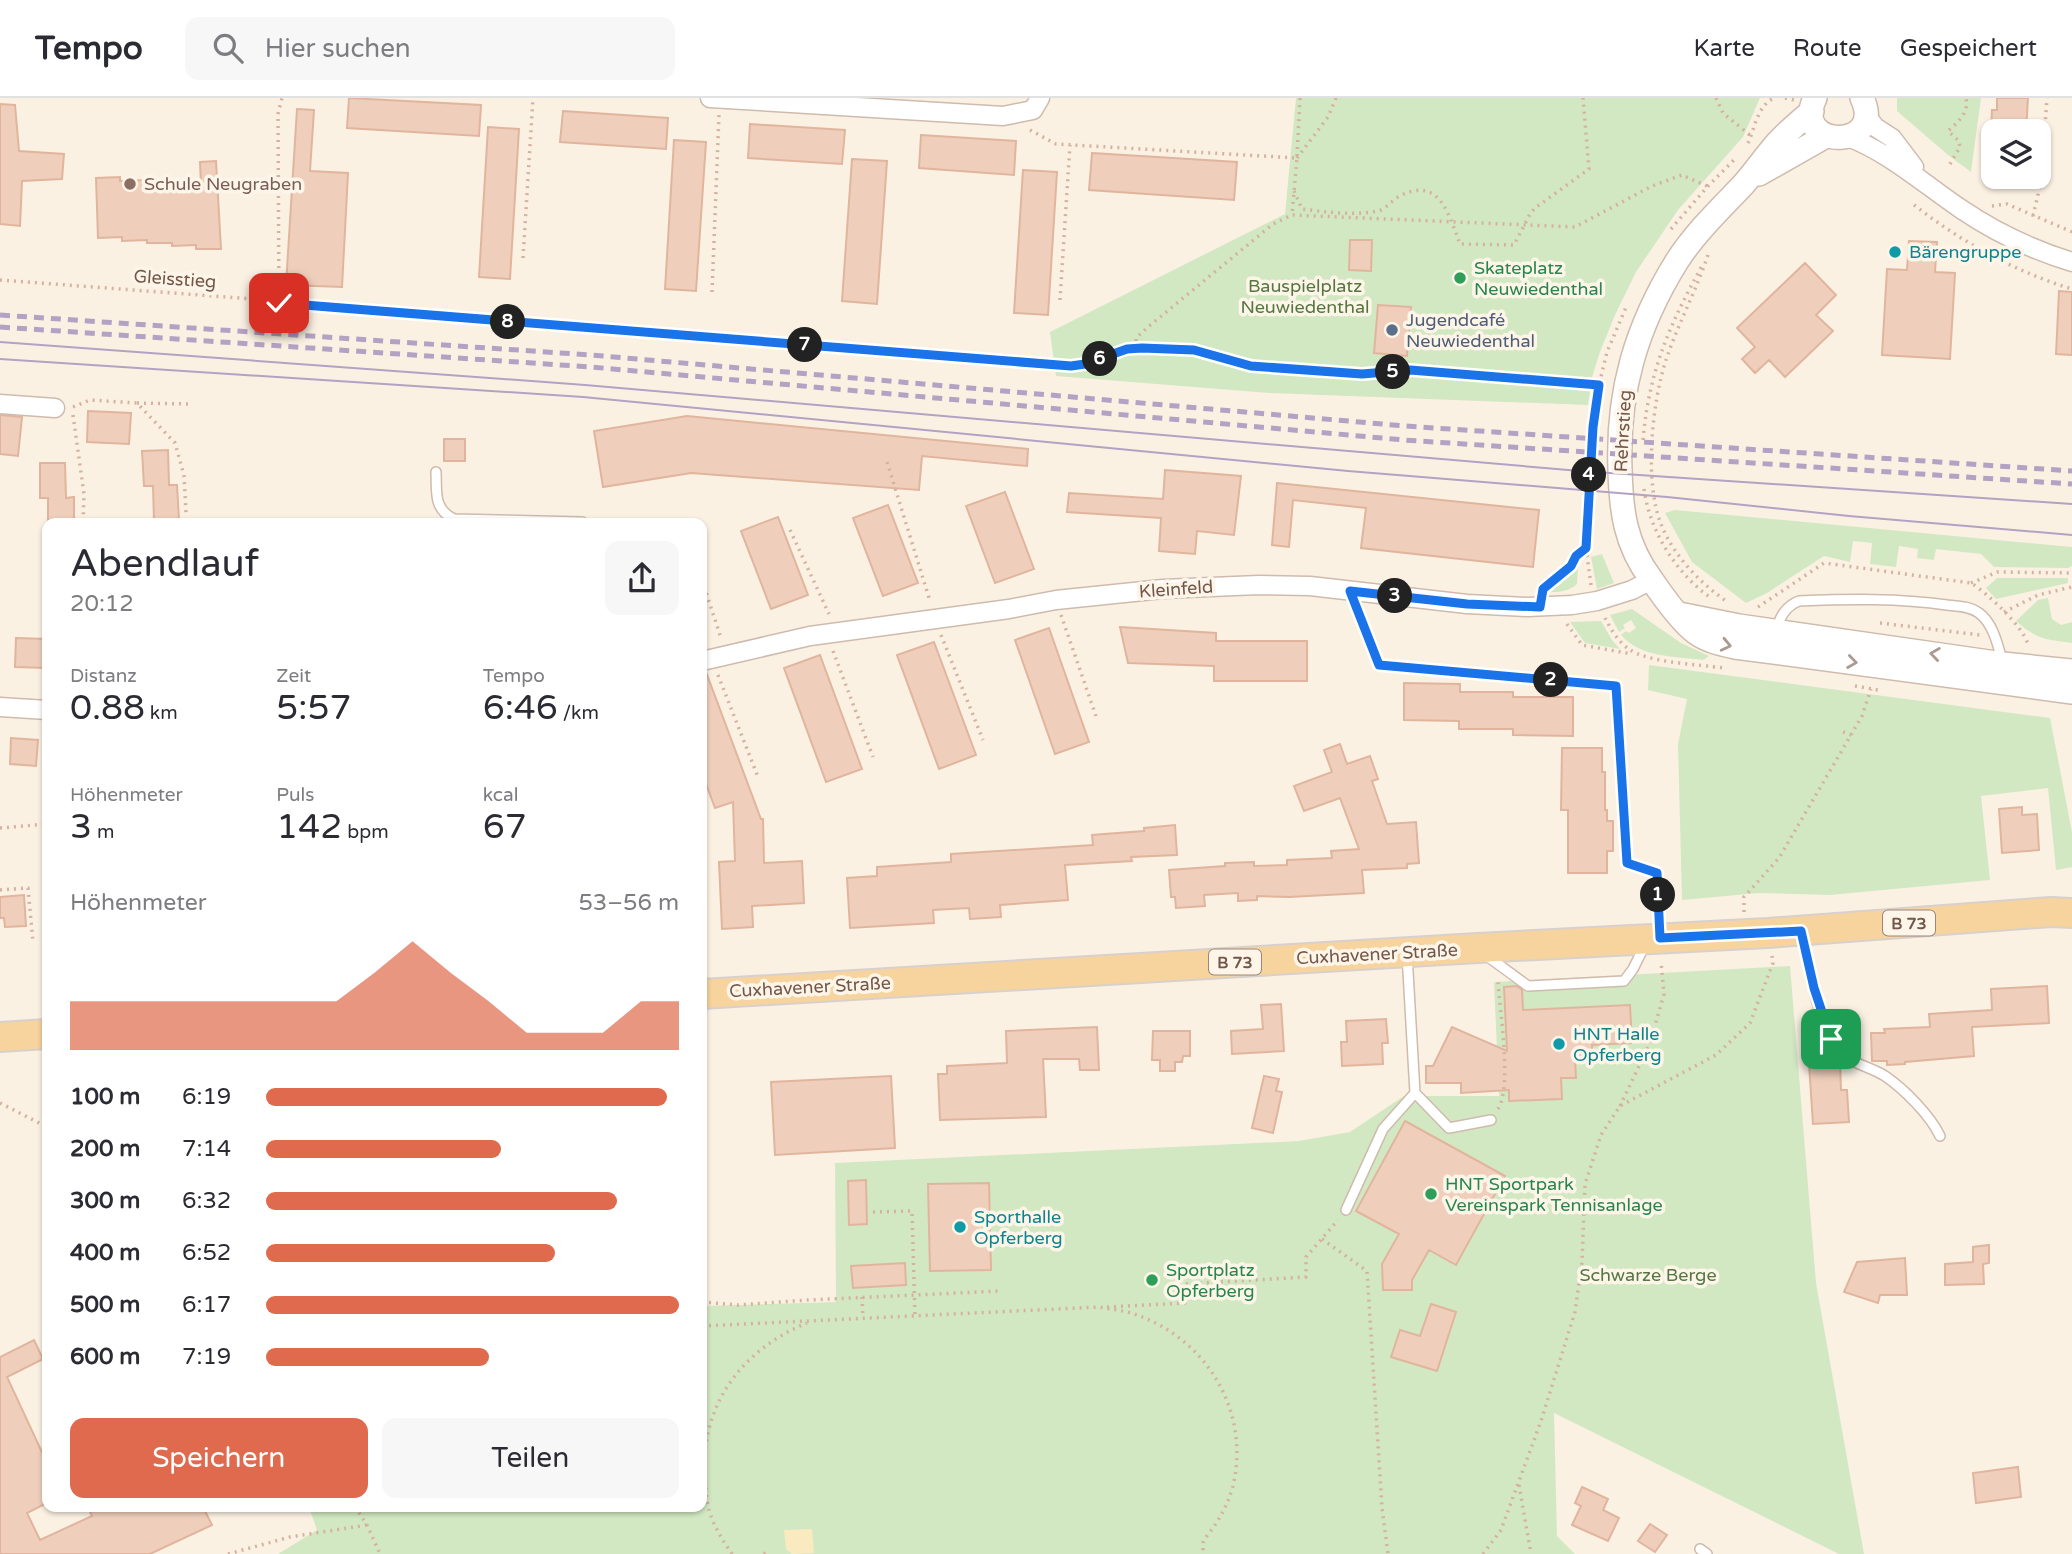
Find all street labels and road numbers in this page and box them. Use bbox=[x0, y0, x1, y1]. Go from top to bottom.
street label: Gleisstieg bbox=[133, 265, 217, 293]
street label: Rehrstieg bbox=[1610, 389, 1636, 473]
street label: Kleinfeld bbox=[1138, 575, 1214, 603]
road number: B 73 bbox=[1883, 910, 1935, 936]
street label: Cuxhavener Straße bbox=[1296, 939, 1458, 969]
road number: B 73 bbox=[1209, 950, 1261, 974]
street label: Cuxhavener Straße bbox=[729, 972, 891, 1002]

